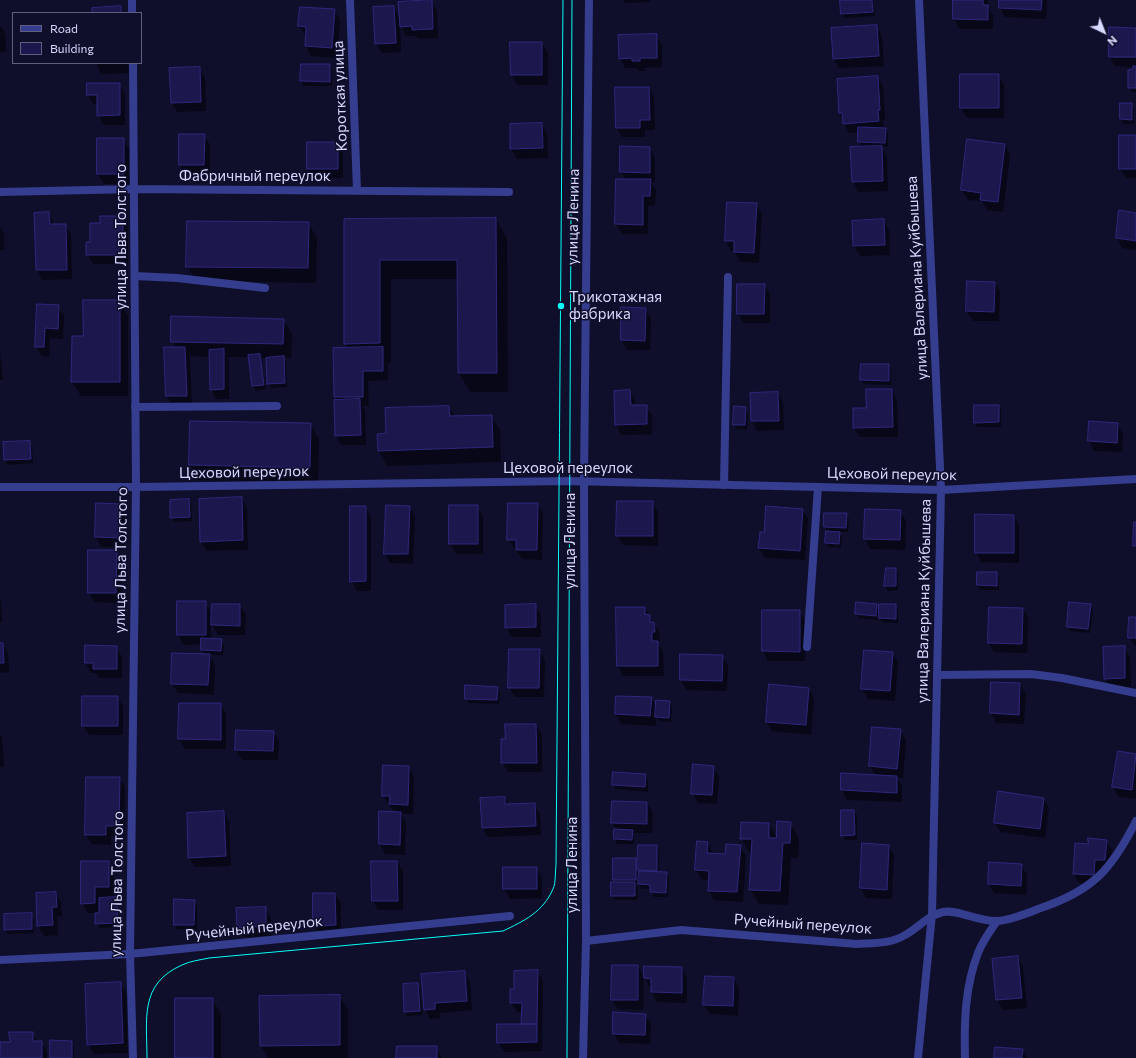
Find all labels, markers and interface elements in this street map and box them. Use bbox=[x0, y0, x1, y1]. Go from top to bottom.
legend bbox=[12, 12, 142, 64]
north arrow bbox=[1084, 12, 1124, 52]
text: Road bbox=[50, 21, 78, 35]
text: N bbox=[1105, 34, 1120, 49]
street label: Короткая улица bbox=[329, 40, 351, 152]
text: Building bbox=[50, 41, 94, 55]
street label: улица Льва Толстого bbox=[112, 164, 130, 310]
street label: Фабричный переулок bbox=[179, 167, 331, 185]
street label: улица Ленина bbox=[563, 169, 583, 265]
street label: улица Валериана Куйбышева bbox=[903, 176, 931, 380]
place label: Трикотажная фабрика bbox=[569, 288, 662, 323]
marker: Трикотажная фабрика bbox=[556, 301, 566, 311]
street label: Цеховой переулок bbox=[503, 459, 633, 477]
street label: Цеховой переулок bbox=[179, 462, 309, 482]
street label: Цеховой переулок bbox=[827, 464, 957, 484]
street label: улица Льва Толстого bbox=[111, 487, 131, 633]
street label: улица Ленина bbox=[561, 493, 579, 589]
street label: улица Валериана Куйбышева bbox=[913, 499, 935, 703]
street label: улица Льва Толстого bbox=[107, 811, 127, 957]
street label: улица Ленина bbox=[563, 817, 581, 913]
street label: Ручейный переулок bbox=[733, 910, 873, 938]
street label: Ручейный переулок bbox=[184, 912, 324, 944]

